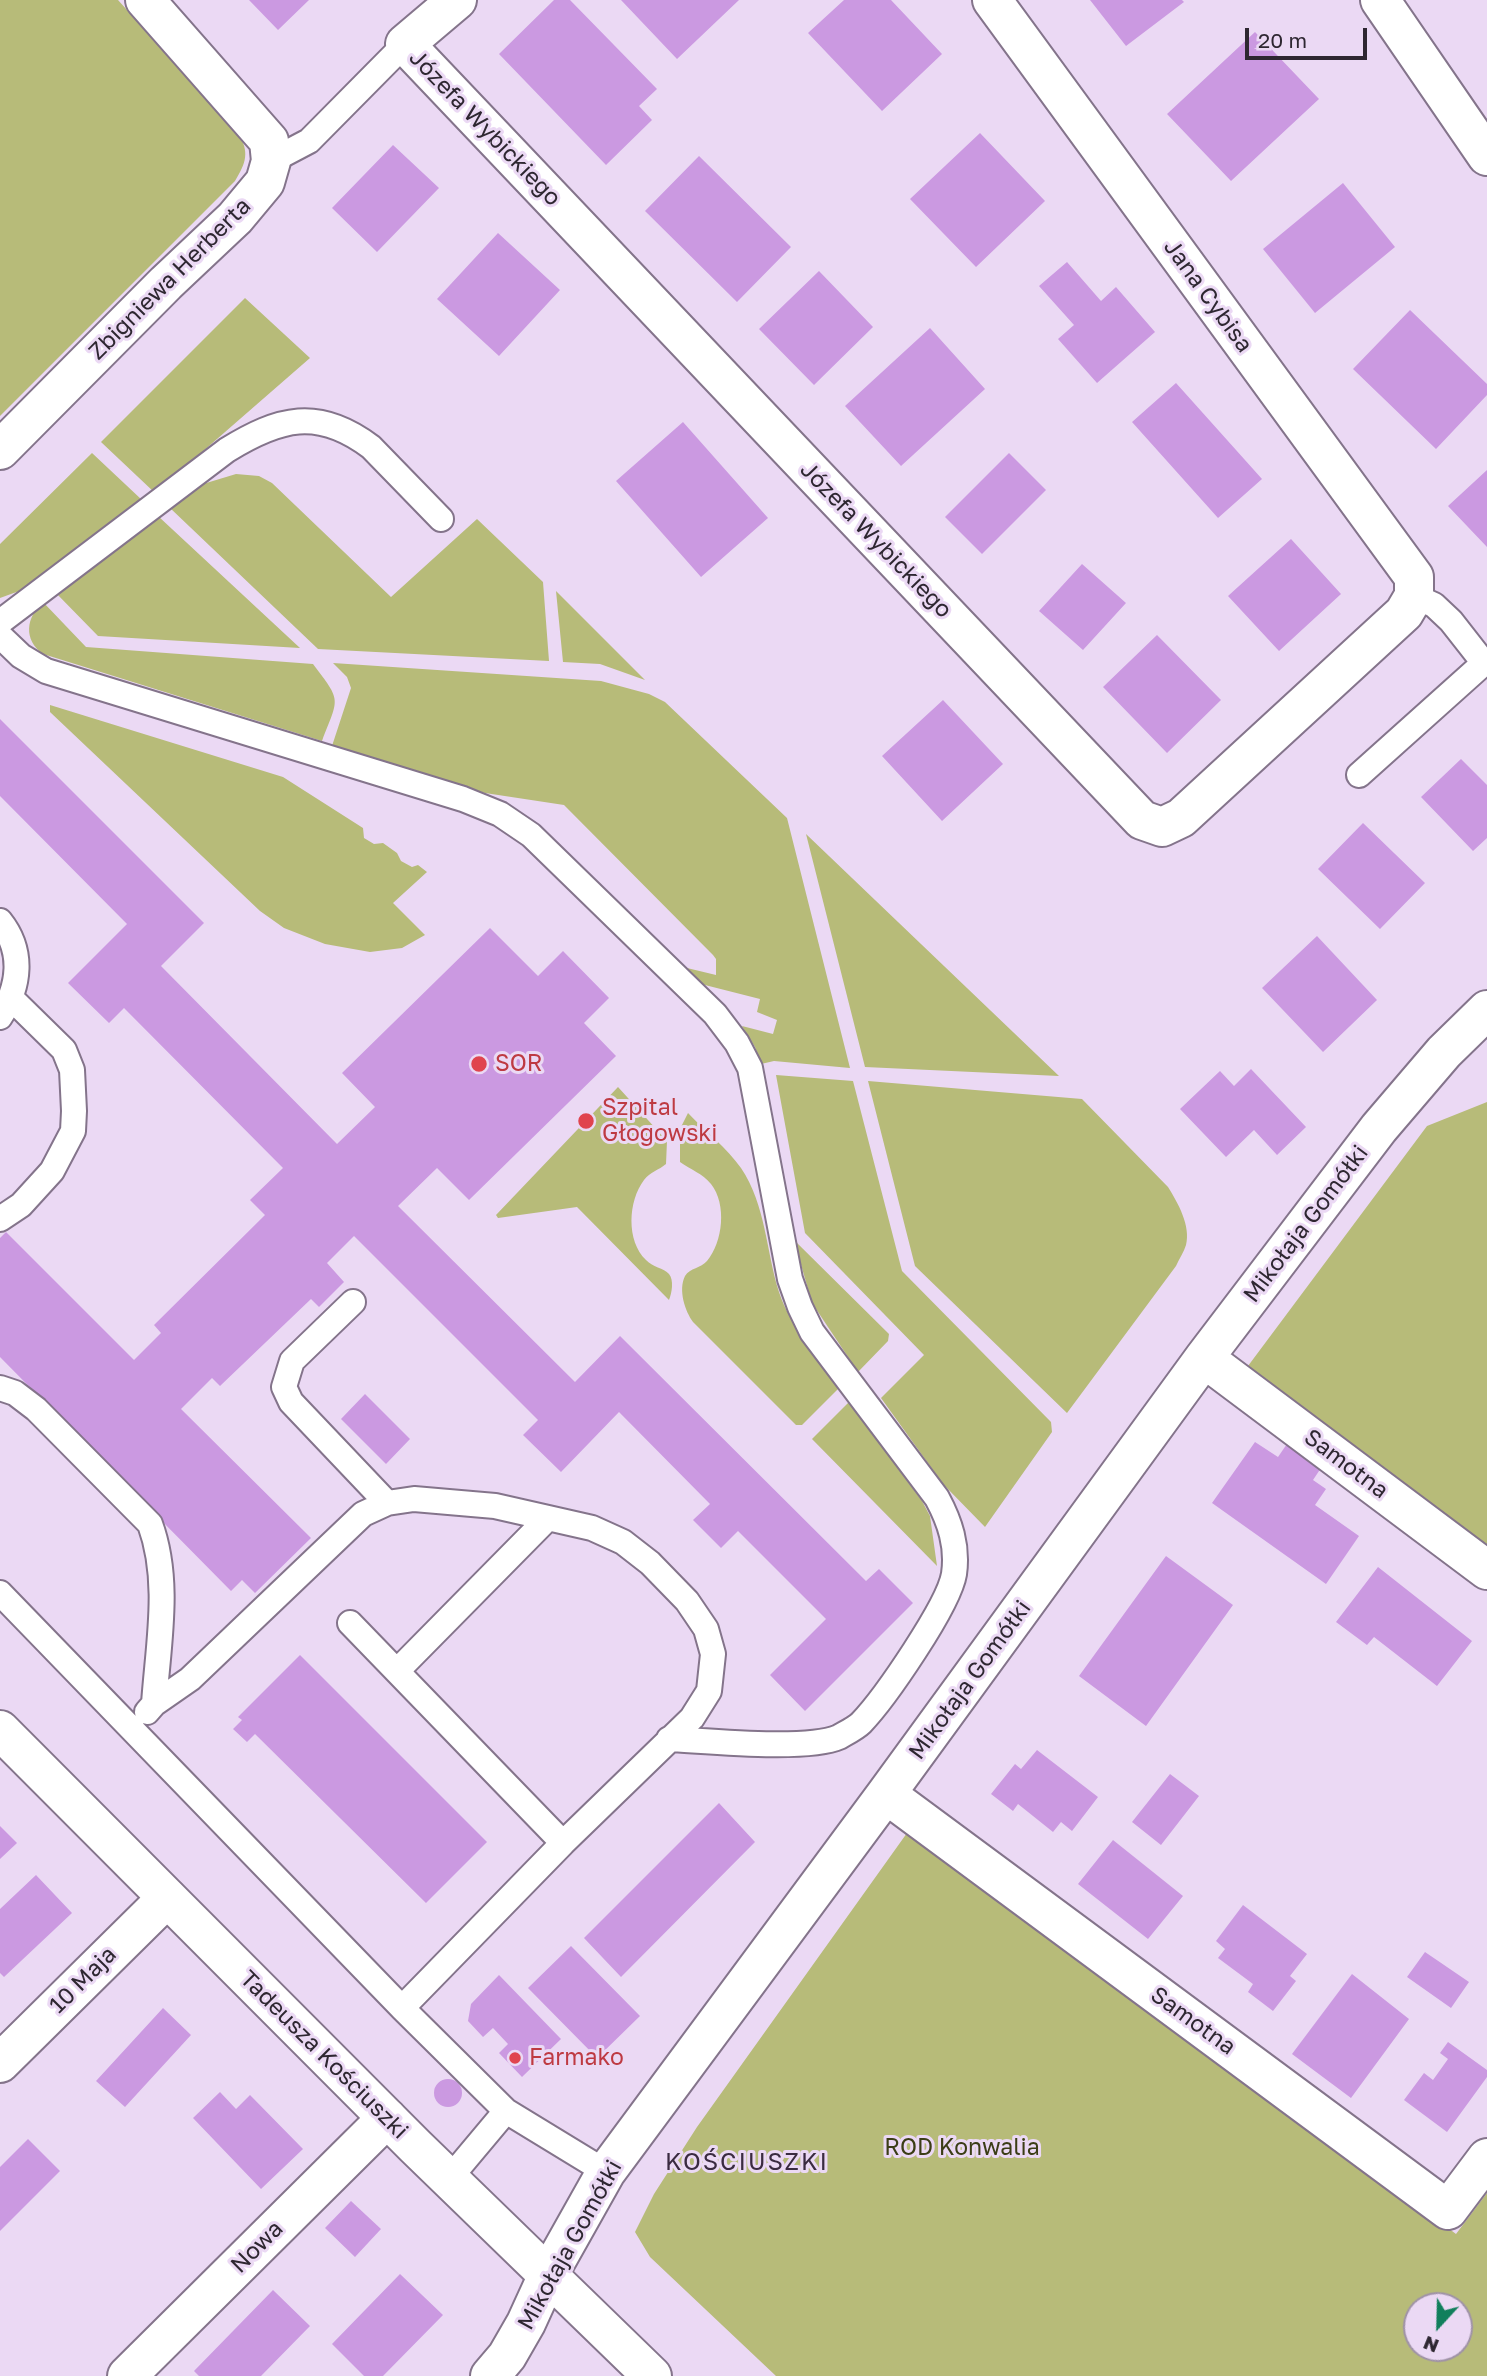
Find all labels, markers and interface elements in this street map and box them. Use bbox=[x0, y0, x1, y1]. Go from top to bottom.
scale bar bbox=[1249, 14, 1372, 58]
text: 20 m bbox=[1258, 27, 1307, 53]
street label: Józefa Wybickiego bbox=[403, 44, 567, 212]
street label: Zbigniewa Herberta bbox=[83, 192, 257, 366]
street label: Jana Cybisa bbox=[1158, 234, 1258, 358]
street label: Józefa Wybickiego bbox=[794, 456, 958, 624]
place label: SOR bbox=[495, 1050, 542, 1078]
marker: SOR bbox=[469, 1054, 489, 1074]
place label: Szpital Głogowski bbox=[602, 1094, 718, 1148]
marker: Szpital Głogowski bbox=[576, 1111, 596, 1131]
street label: Mikołaja Gomółki bbox=[1238, 1140, 1374, 1308]
street label: Samotna bbox=[1298, 1423, 1394, 1505]
street label: Mikołaja Gomółki bbox=[903, 1595, 1037, 1765]
street label: 10 Maja bbox=[44, 1941, 122, 2019]
street label: Tadeusza Kościuszki bbox=[234, 1965, 414, 2145]
street label: Samotna bbox=[1145, 1981, 1241, 2061]
place label: Farmako bbox=[529, 2044, 624, 2072]
marker: Farmako bbox=[507, 2050, 523, 2066]
park label: ROD Konwalia bbox=[884, 2134, 1040, 2162]
district label: KOŚCIUSZKI bbox=[666, 2148, 828, 2176]
street label: Mikołaja Gomółki bbox=[512, 2155, 628, 2335]
street label: Nowa bbox=[225, 2215, 289, 2279]
north arrow bbox=[1403, 2292, 1473, 2362]
text: N bbox=[1420, 2332, 1442, 2358]

